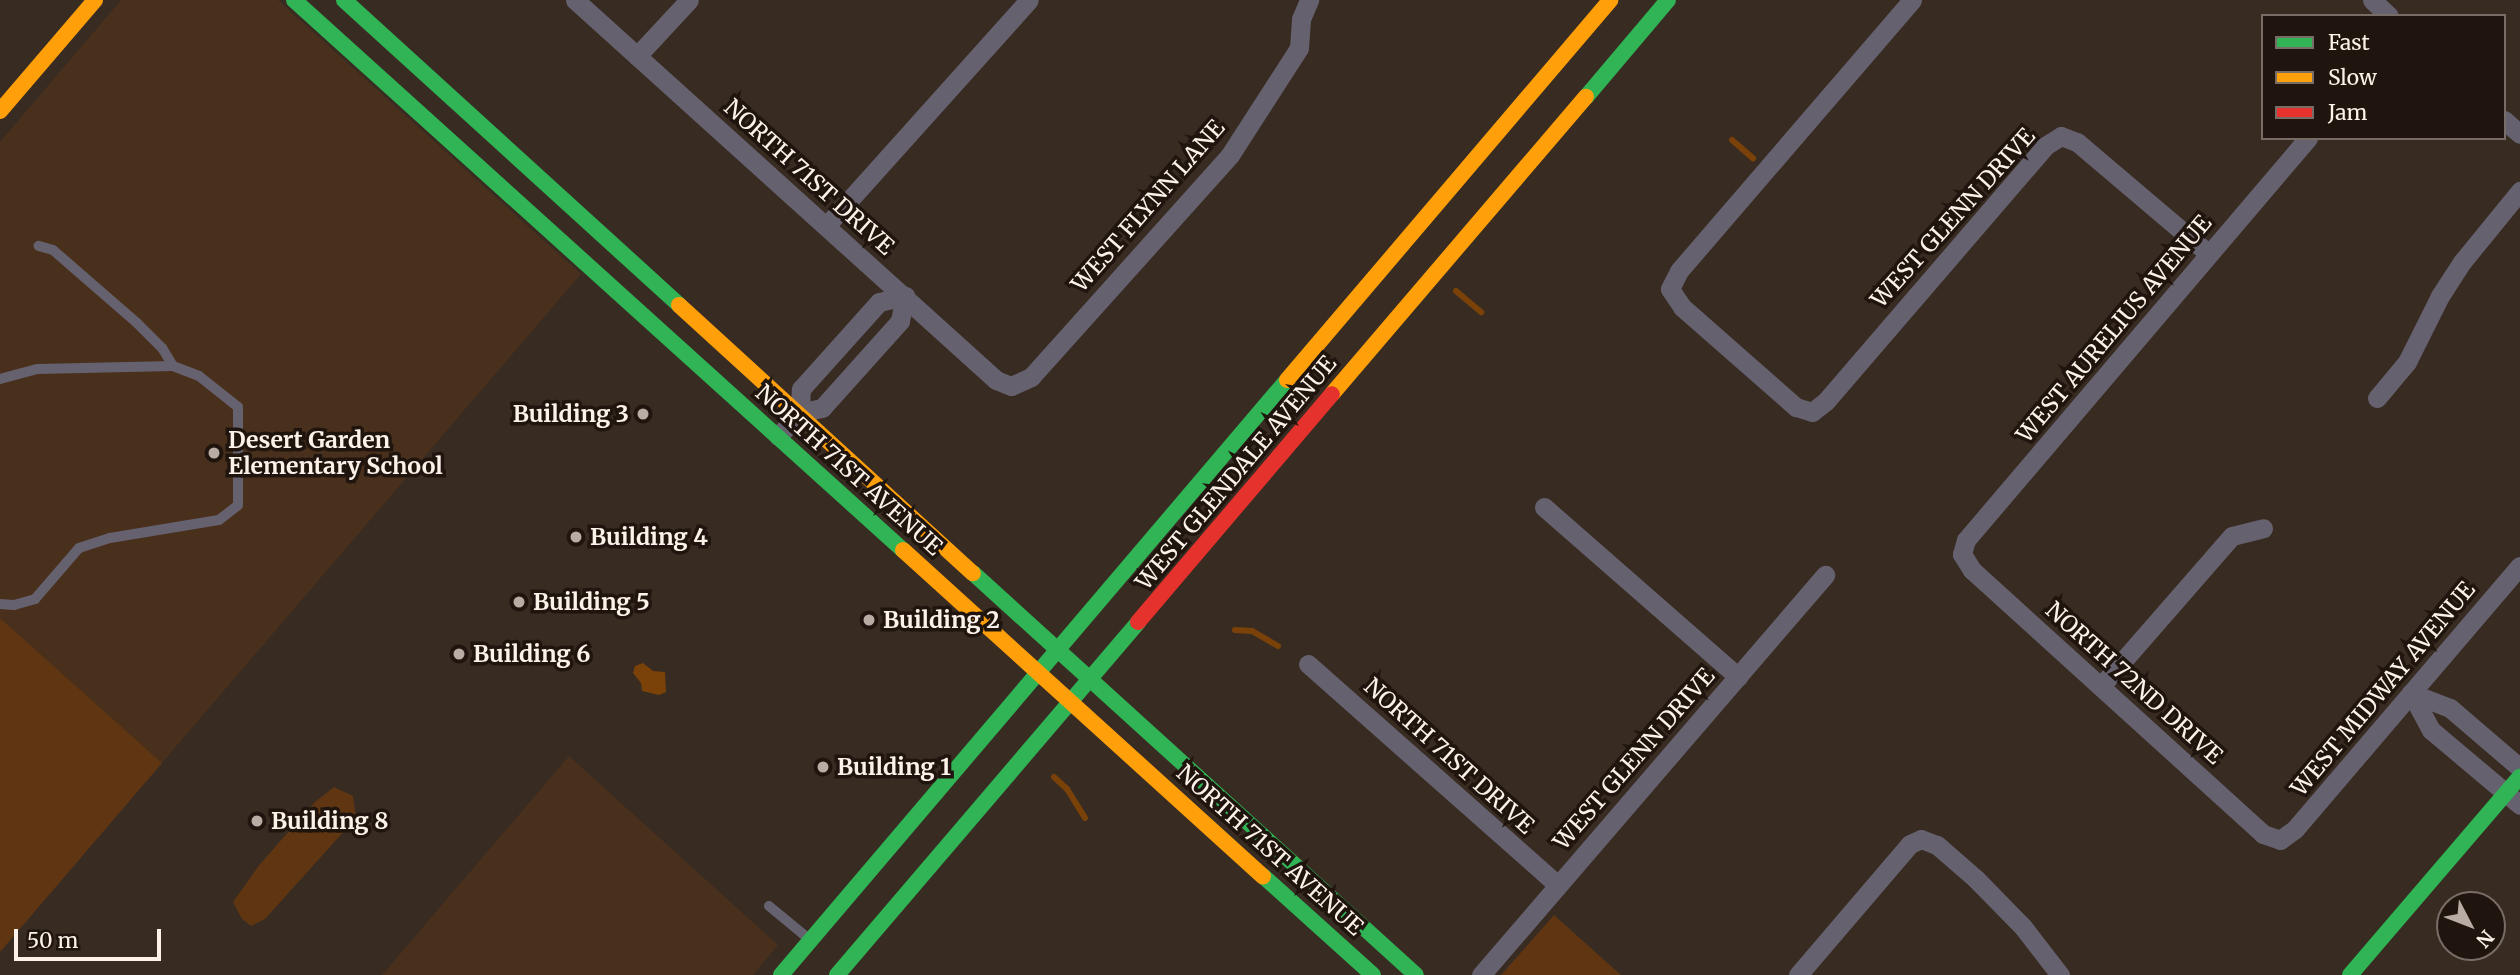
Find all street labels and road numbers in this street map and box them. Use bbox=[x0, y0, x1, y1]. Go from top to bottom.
street label: NORTH 71ST DRIVE bbox=[718, 93, 900, 261]
street label: WEST FLYNN LANE bbox=[1066, 114, 1230, 298]
street label: WEST GLENN DRIVE bbox=[1865, 123, 2041, 313]
street label: WEST AURELIUS AVENUE bbox=[2011, 210, 2217, 448]
street label: WEST GLENDALE AVENUE bbox=[1130, 350, 1342, 596]
street label: NORTH 71ST AVENUE bbox=[750, 379, 948, 561]
street label: WEST MIDWAY AVENUE bbox=[2285, 576, 2481, 802]
street label: NORTH 72ND DRIVE bbox=[2040, 596, 2228, 770]
street label: WEST GLENN DRIVE bbox=[1548, 663, 1720, 855]
street label: NORTH 71ST DRIVE bbox=[1358, 672, 1540, 840]
street label: NORTH 71ST AVENUE bbox=[1171, 759, 1369, 941]

